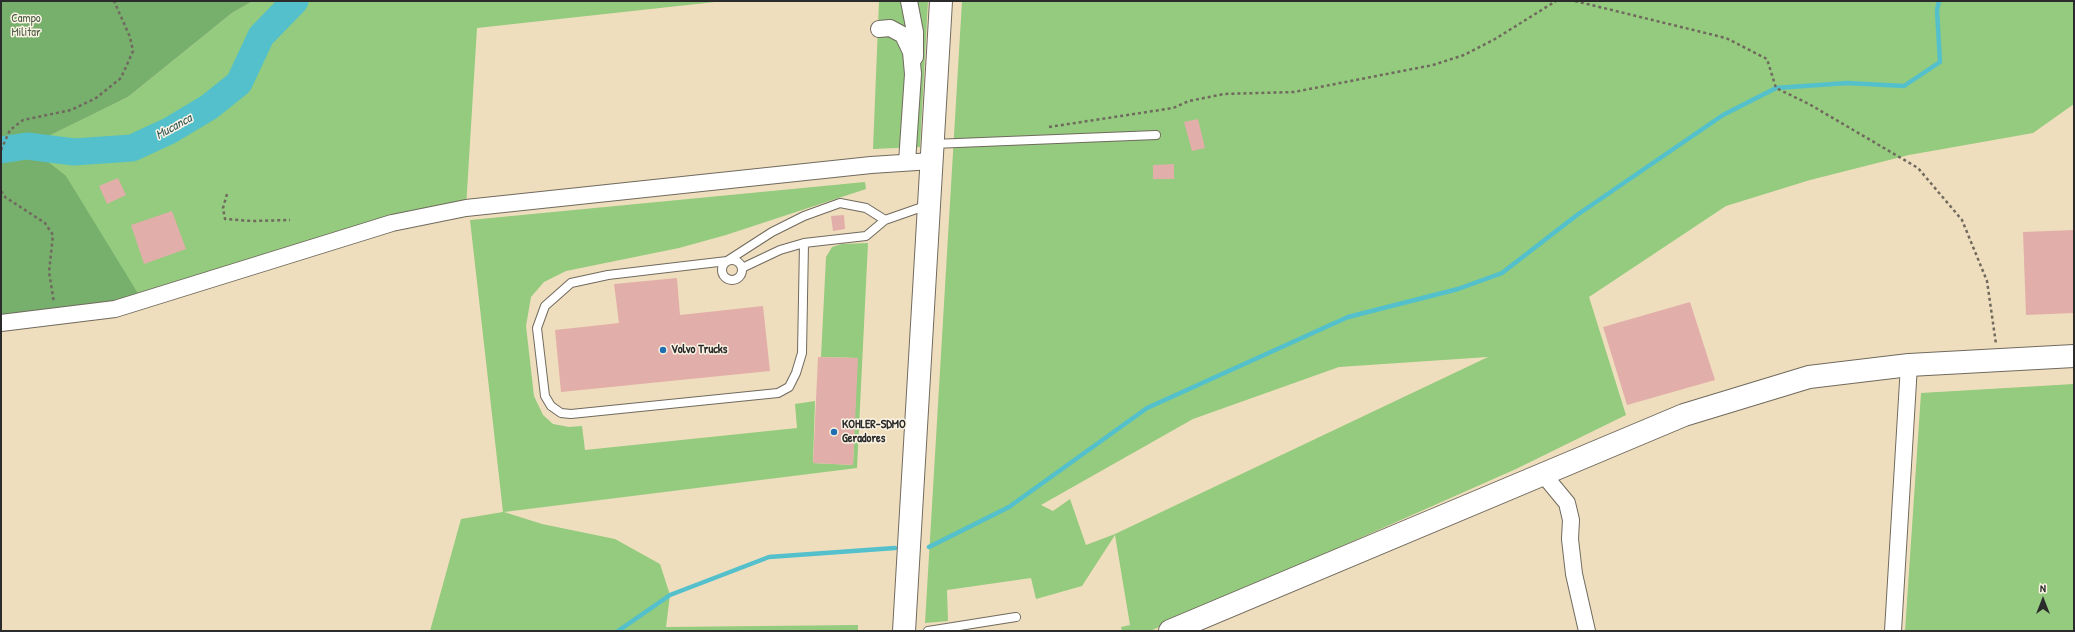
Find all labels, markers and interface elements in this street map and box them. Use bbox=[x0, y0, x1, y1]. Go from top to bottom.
park label: Campo Militar bbox=[11, 12, 41, 40]
water label: Mucanca bbox=[153, 111, 195, 143]
place label: Volvo Trucks bbox=[671, 343, 727, 357]
marker: Volvo Trucks bbox=[658, 345, 668, 355]
place label: KOHLER-SDMO Geradores bbox=[842, 418, 906, 446]
marker: KOHLER-SDMO Geradores bbox=[829, 427, 839, 437]
north arrow bbox=[2023, 580, 2063, 620]
text: N bbox=[2040, 581, 2046, 595]

